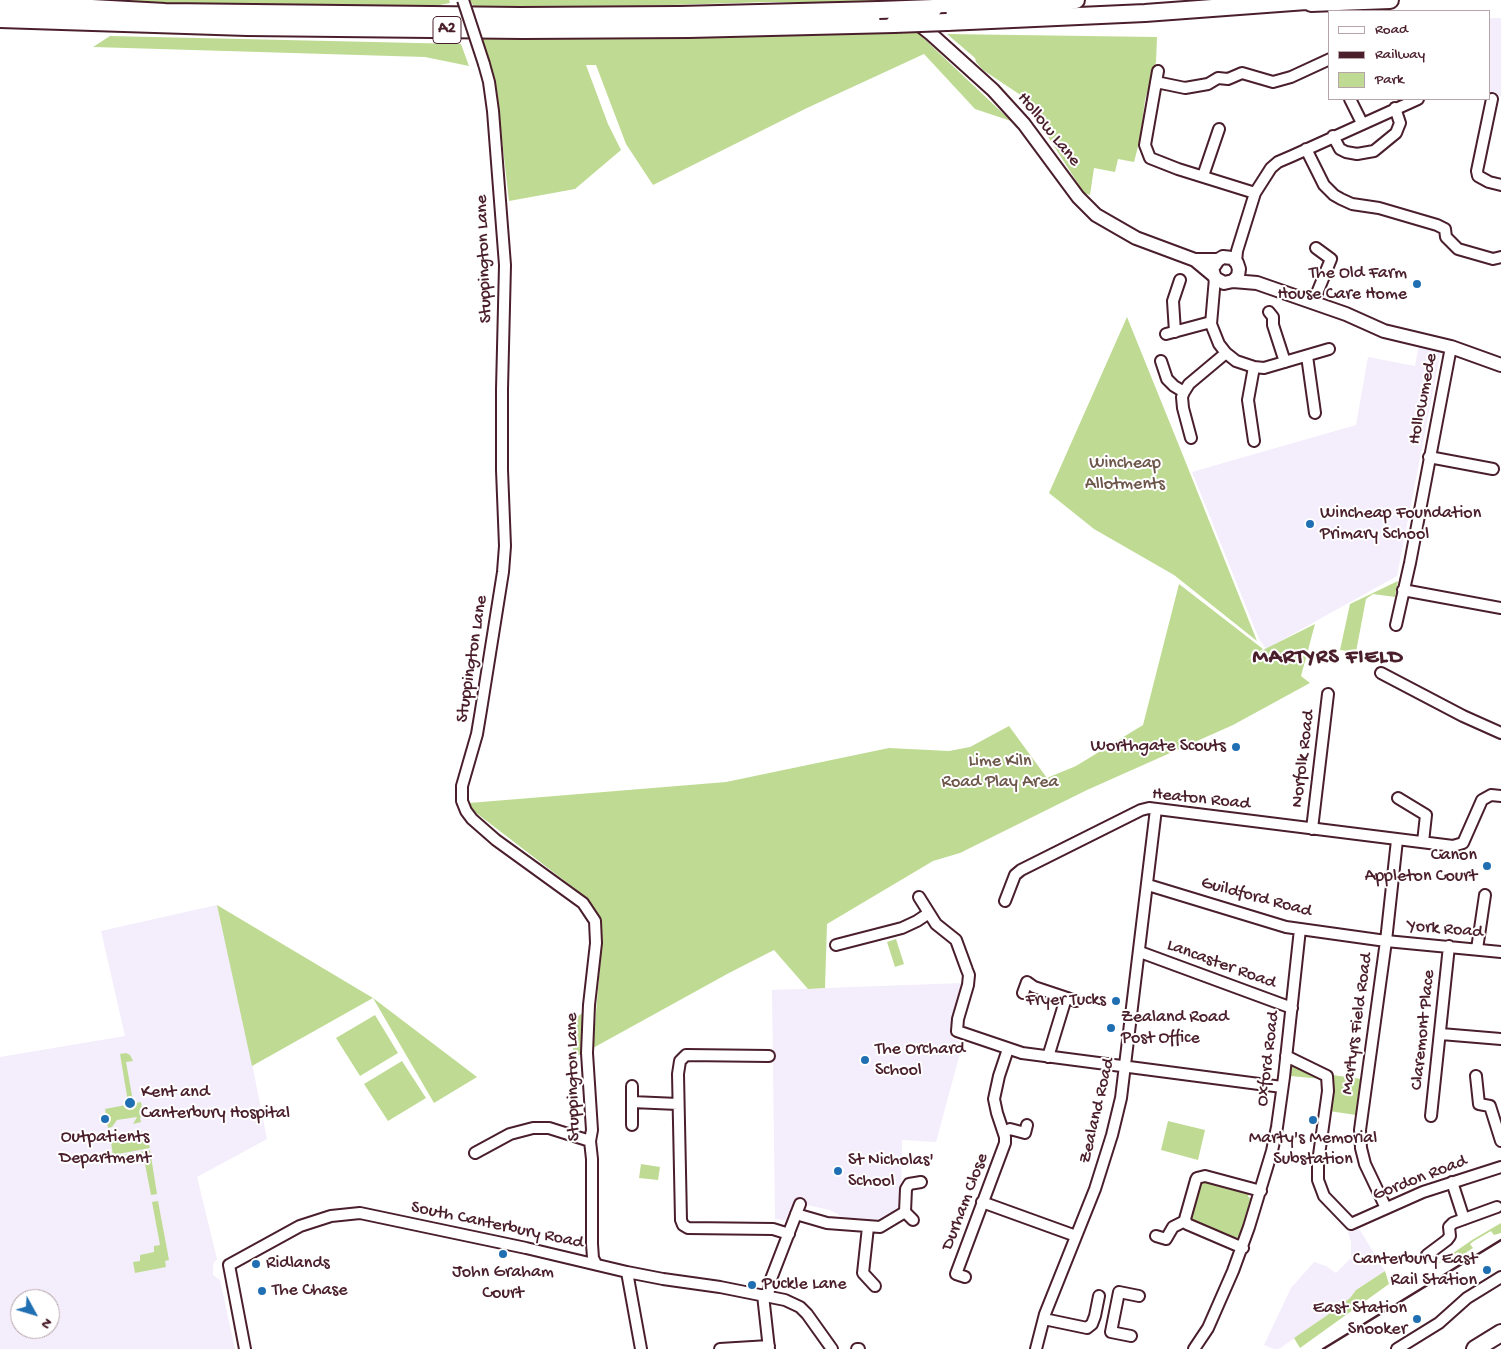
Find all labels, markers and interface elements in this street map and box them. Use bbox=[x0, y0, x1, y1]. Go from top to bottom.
legend bbox=[1328, 10, 1491, 100]
road number: A2 bbox=[433, 16, 461, 44]
text: Road bbox=[1375, 21, 1408, 39]
text: Railway bbox=[1375, 46, 1425, 64]
text: Park bbox=[1375, 71, 1404, 89]
street label: Hollow Lane bbox=[1011, 88, 1085, 172]
street label: Stuppington Lane bbox=[472, 194, 498, 324]
place label: The Old Farm House Care Home bbox=[1277, 263, 1407, 306]
marker: The Old Farm House Care Home bbox=[1411, 278, 1423, 290]
street label: Hollowmede bbox=[1405, 351, 1443, 447]
park label: Wincheap Allotments bbox=[1085, 453, 1165, 496]
place label: Wincheap Foundation Primary School bbox=[1320, 503, 1481, 546]
marker: Wincheap Foundation Primary School bbox=[1304, 518, 1316, 530]
street label: Stuppington Lane bbox=[452, 594, 494, 724]
district label: MARTYRS FIELD bbox=[1251, 646, 1405, 672]
street label: Norfolk Road bbox=[1287, 709, 1321, 809]
place label: Worthgate Scouts bbox=[1091, 736, 1226, 758]
marker: Worthgate Scouts bbox=[1230, 741, 1242, 753]
park label: Lime Kiln Road Play Area bbox=[942, 751, 1058, 794]
street label: Heaton Road bbox=[1151, 784, 1251, 816]
place label: Canon Appleton Court bbox=[1365, 845, 1477, 888]
marker: Canon Appleton Court bbox=[1481, 860, 1493, 872]
street label: Guildford Road bbox=[1198, 873, 1314, 923]
street label: York Road bbox=[1406, 916, 1484, 944]
street label: Lancaster Road bbox=[1164, 935, 1278, 995]
street label: Martyrs Field Road bbox=[1337, 952, 1379, 1096]
street label: Claremont Place bbox=[1407, 969, 1441, 1091]
place label: Fryer Tucks bbox=[1025, 990, 1106, 1012]
marker: Fryer Tucks bbox=[1110, 995, 1122, 1007]
place label: Zealand Road Post Office bbox=[1121, 1007, 1229, 1050]
street label: Oxford Road bbox=[1252, 1010, 1286, 1108]
street label: Stuppington Lane bbox=[562, 1013, 586, 1141]
marker: Zealand Road Post Office bbox=[1105, 1022, 1117, 1034]
place label: The Orchard School bbox=[875, 1039, 965, 1082]
marker: The Orchard School bbox=[859, 1054, 871, 1066]
street label: Zealand Road bbox=[1075, 1056, 1121, 1166]
place label: Kent and Canterbury Hospital bbox=[141, 1082, 290, 1124]
marker: Kent and Canterbury Hospital bbox=[123, 1096, 137, 1110]
marker: Outpatients Department bbox=[99, 1113, 111, 1125]
marker: Marty's Memorial Substation bbox=[1307, 1114, 1319, 1126]
place label: Outpatients Department bbox=[59, 1127, 151, 1170]
place label: Marty's Memorial Substation bbox=[1249, 1128, 1377, 1170]
place label: St Nicholas' School bbox=[848, 1150, 934, 1192]
street label: Durham Close bbox=[938, 1150, 994, 1254]
street label: Gordon Road bbox=[1370, 1151, 1470, 1207]
marker: St Nicholas' School bbox=[832, 1165, 844, 1177]
street label: South Canterbury Road bbox=[409, 1197, 585, 1255]
marker: John Graham Court bbox=[497, 1248, 509, 1260]
place label: Canterbury East Rail Station bbox=[1353, 1249, 1477, 1292]
place label: Ridlands bbox=[266, 1253, 330, 1275]
marker: Ridlands bbox=[250, 1258, 262, 1270]
place label: John Graham Court bbox=[452, 1262, 554, 1304]
marker: Canterbury East Rail Station bbox=[1481, 1264, 1493, 1276]
place label: Puckle Lane bbox=[762, 1274, 846, 1296]
marker: Puckle Lane bbox=[746, 1279, 758, 1291]
place label: The Chase bbox=[272, 1280, 347, 1302]
marker: The Chase bbox=[256, 1285, 268, 1297]
north arrow bbox=[10, 1289, 60, 1339]
place label: East Station Snooker bbox=[1313, 1298, 1407, 1340]
marker: East Station Snooker bbox=[1411, 1313, 1423, 1325]
text: N bbox=[37, 1314, 56, 1332]

